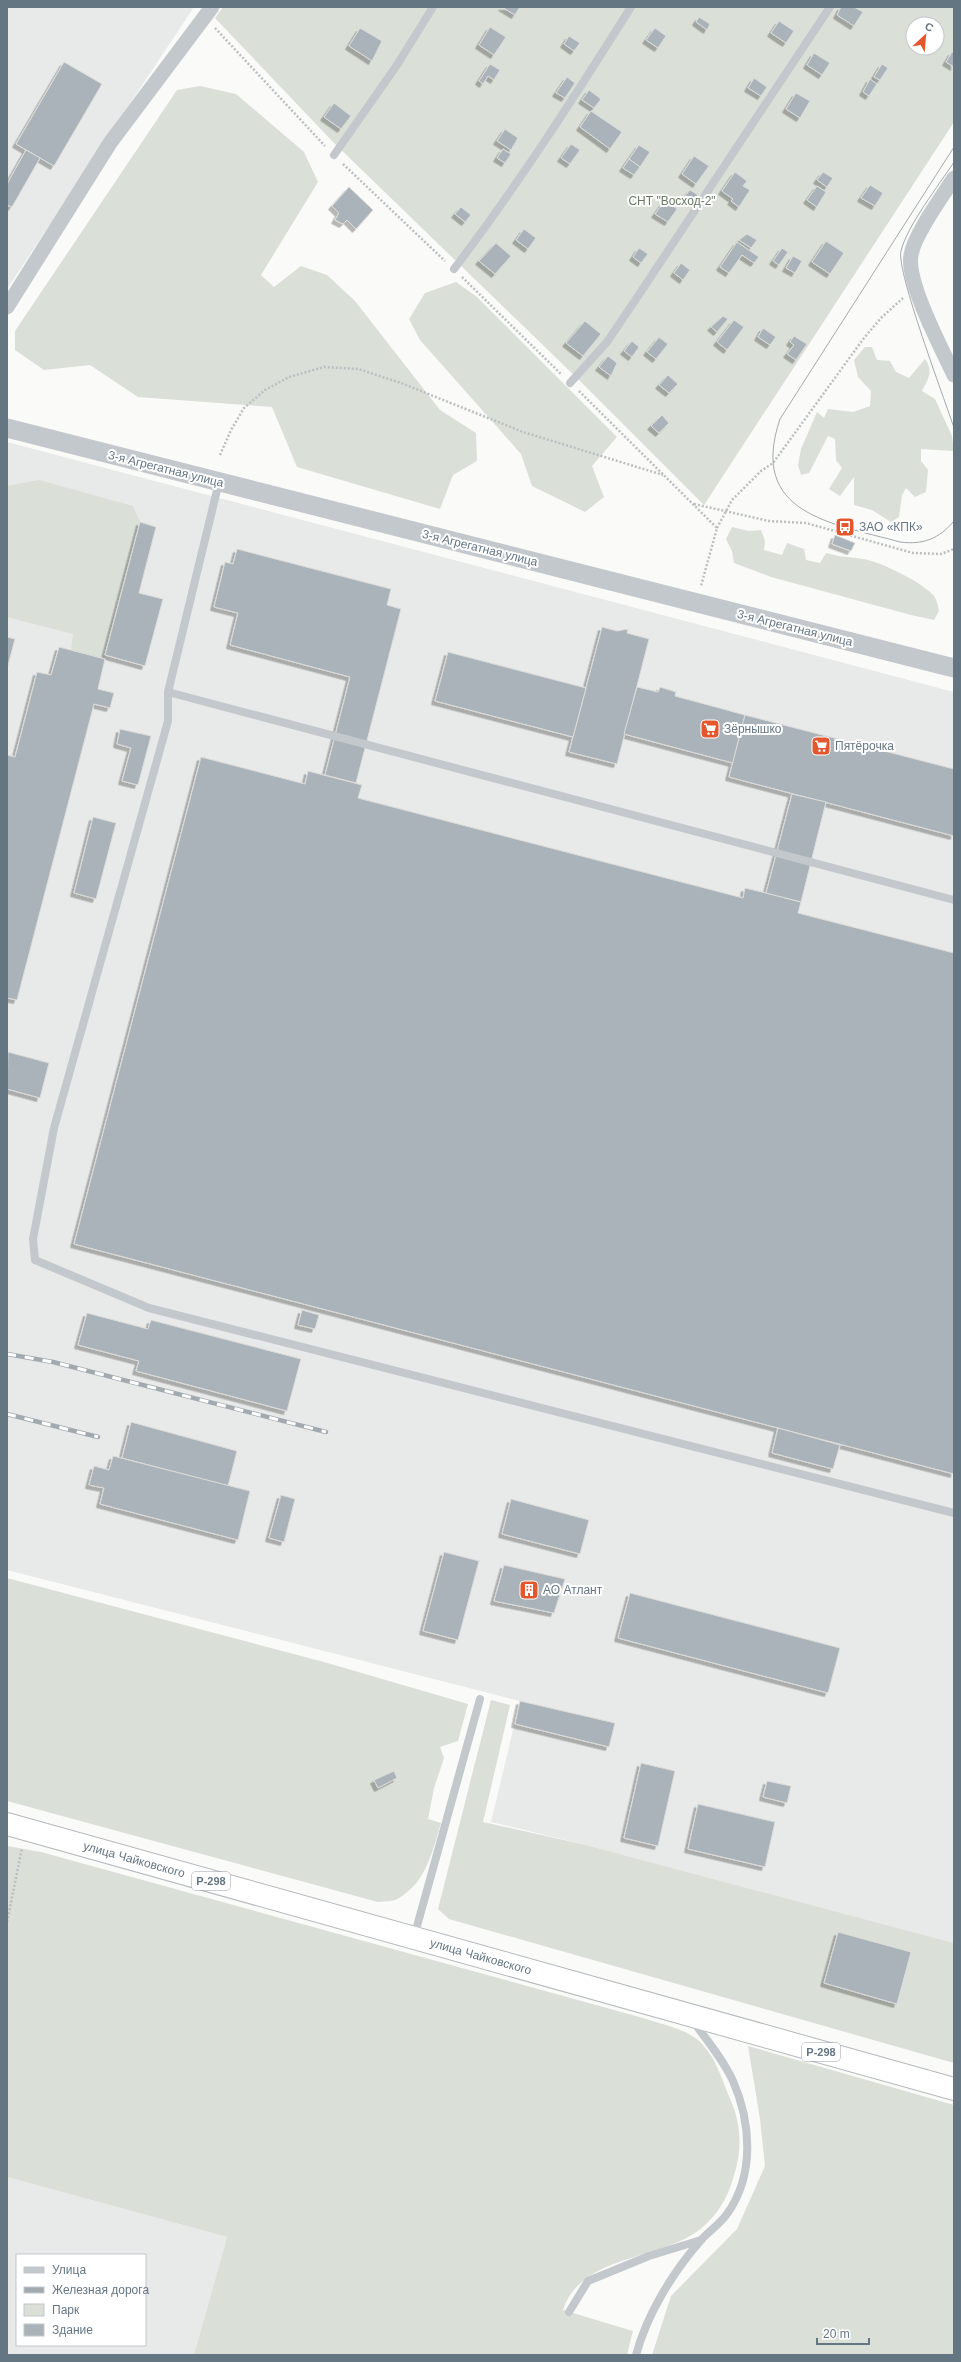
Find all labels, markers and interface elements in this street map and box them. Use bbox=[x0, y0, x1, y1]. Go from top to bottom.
north arrow bbox=[905, 16, 945, 56]
text: С bbox=[923, 20, 936, 34]
park label: СНТ "Восход-2" bbox=[628, 194, 716, 208]
street label: 3-я Агрегатная улица bbox=[107, 448, 225, 490]
bus stop icon: ЗАО «КПК» bbox=[834, 516, 856, 538]
place label: ЗАО «КПК» bbox=[859, 520, 923, 534]
street label: 3-я Агрегатная улица bbox=[421, 527, 539, 569]
street label: 3-я Агрегатная улица bbox=[736, 607, 854, 649]
supermarket icon: Зёрнышко bbox=[699, 718, 721, 740]
place label: Зёрнышко bbox=[724, 722, 782, 736]
supermarket icon: Пятёрочка bbox=[810, 735, 832, 757]
place label: Пятёрочка bbox=[835, 739, 894, 753]
building icon: АО Атлант bbox=[518, 1579, 540, 1601]
place label: АО Атлант bbox=[543, 1583, 603, 1597]
street label: улица Чайковского bbox=[82, 1839, 187, 1881]
road number: Р-298 bbox=[192, 1872, 230, 1890]
street label: улица Чайковского bbox=[428, 1936, 534, 1978]
road number: Р-298 bbox=[802, 2043, 840, 2061]
legend bbox=[16, 2254, 146, 2346]
text: Улица bbox=[52, 2263, 86, 2277]
text: Железная дорога bbox=[52, 2283, 149, 2297]
text: Парк bbox=[52, 2303, 80, 2317]
scale bar bbox=[817, 2320, 869, 2346]
text: Здание bbox=[52, 2323, 93, 2337]
text: 20 m bbox=[823, 2327, 850, 2341]

